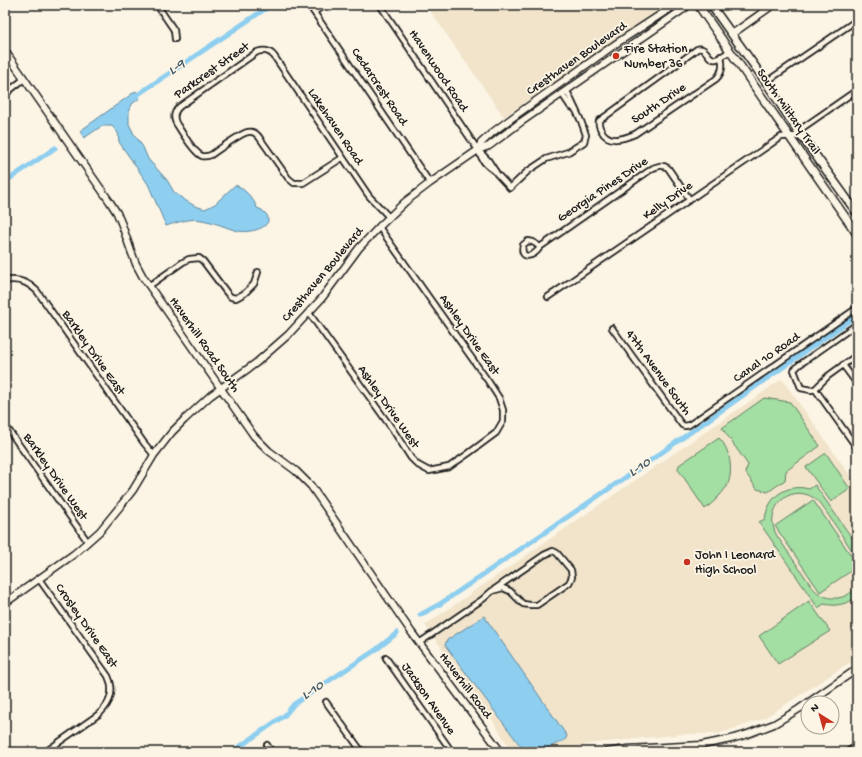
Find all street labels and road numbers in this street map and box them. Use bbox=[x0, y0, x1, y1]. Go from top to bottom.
street label: Cresthaven Boulevard bbox=[524, 18, 631, 99]
street label: Havenwood Road bbox=[405, 27, 472, 116]
street label: Parkcrest Street bbox=[171, 39, 254, 103]
street label: Cedarcrest Road bbox=[347, 45, 411, 130]
street label: South Military Trail bbox=[753, 66, 823, 158]
street label: South Drive bbox=[629, 80, 689, 128]
street label: Lakehaven Road bbox=[304, 86, 367, 169]
street label: Georgia Pines Drive bbox=[555, 154, 651, 226]
street label: Kelly Drive bbox=[640, 178, 696, 224]
street label: Cresthaven Boulevard bbox=[279, 224, 368, 325]
street label: Ashley Drive East bbox=[436, 292, 503, 380]
street label: Haverhill Road South bbox=[165, 294, 243, 396]
street label: Barkley Drive East bbox=[58, 307, 129, 400]
street label: 47th Avenue South bbox=[622, 327, 694, 419]
street label: Canal 10 Road bbox=[731, 329, 804, 386]
street label: Ashley Drive West bbox=[354, 363, 423, 453]
street label: Barkley Drive West bbox=[19, 430, 92, 525]
street label: Crosley Drive East bbox=[51, 581, 122, 672]
street label: Haverhill Road bbox=[435, 650, 495, 723]
street label: Jackson Avenue bbox=[398, 660, 458, 738]

